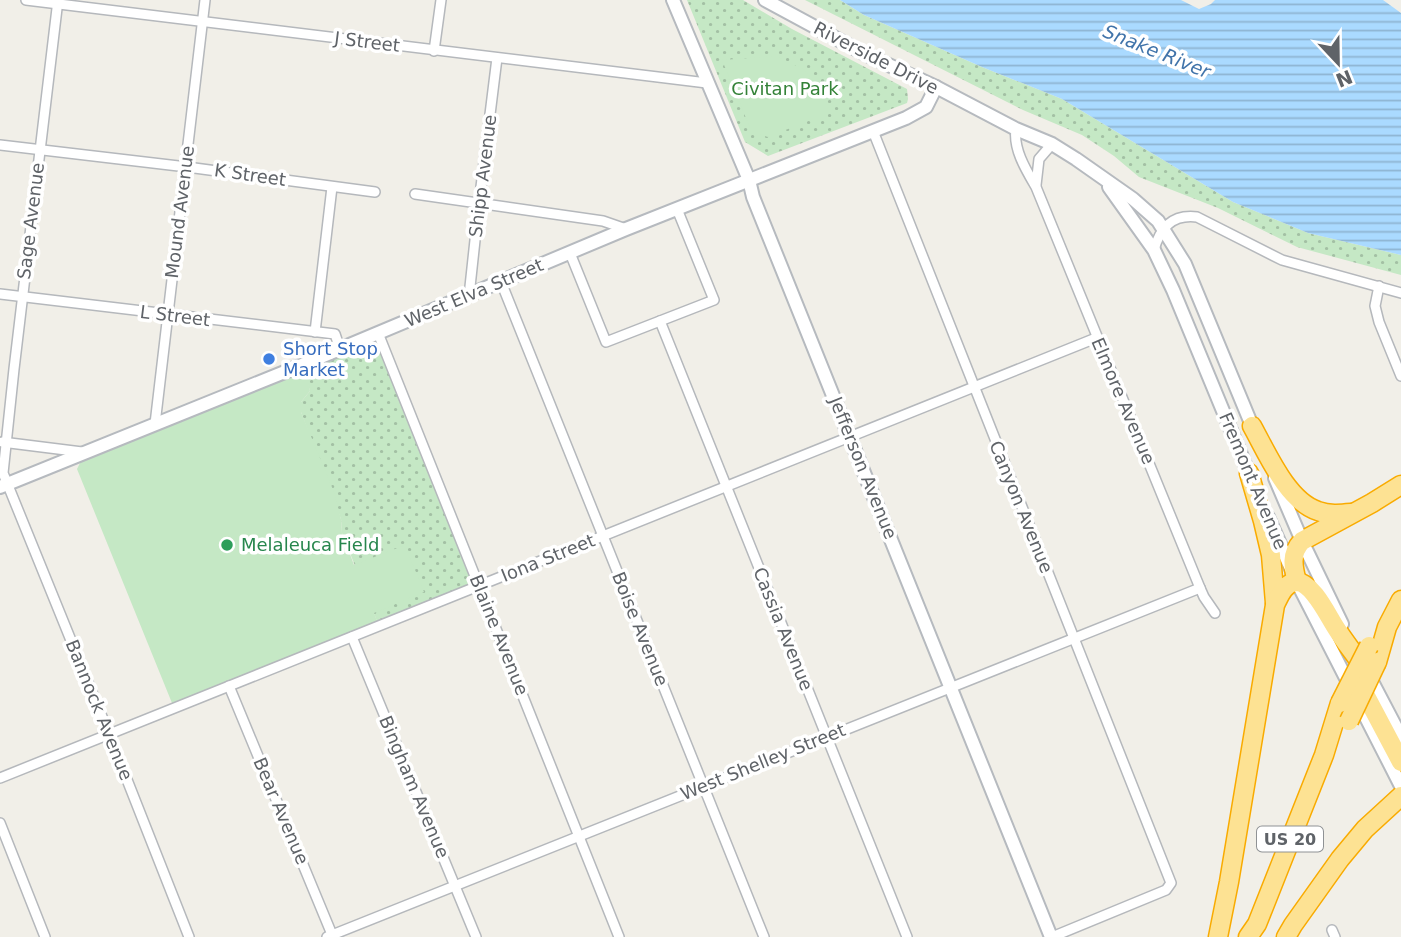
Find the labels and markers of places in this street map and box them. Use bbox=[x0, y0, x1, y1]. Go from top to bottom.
place label: Short Stop Market bbox=[283, 338, 378, 380]
marker: Short Stop Market bbox=[261, 351, 277, 367]
place label: Melaleuca Field bbox=[241, 534, 379, 555]
marker: Melaleuca Field bbox=[219, 537, 235, 553]

